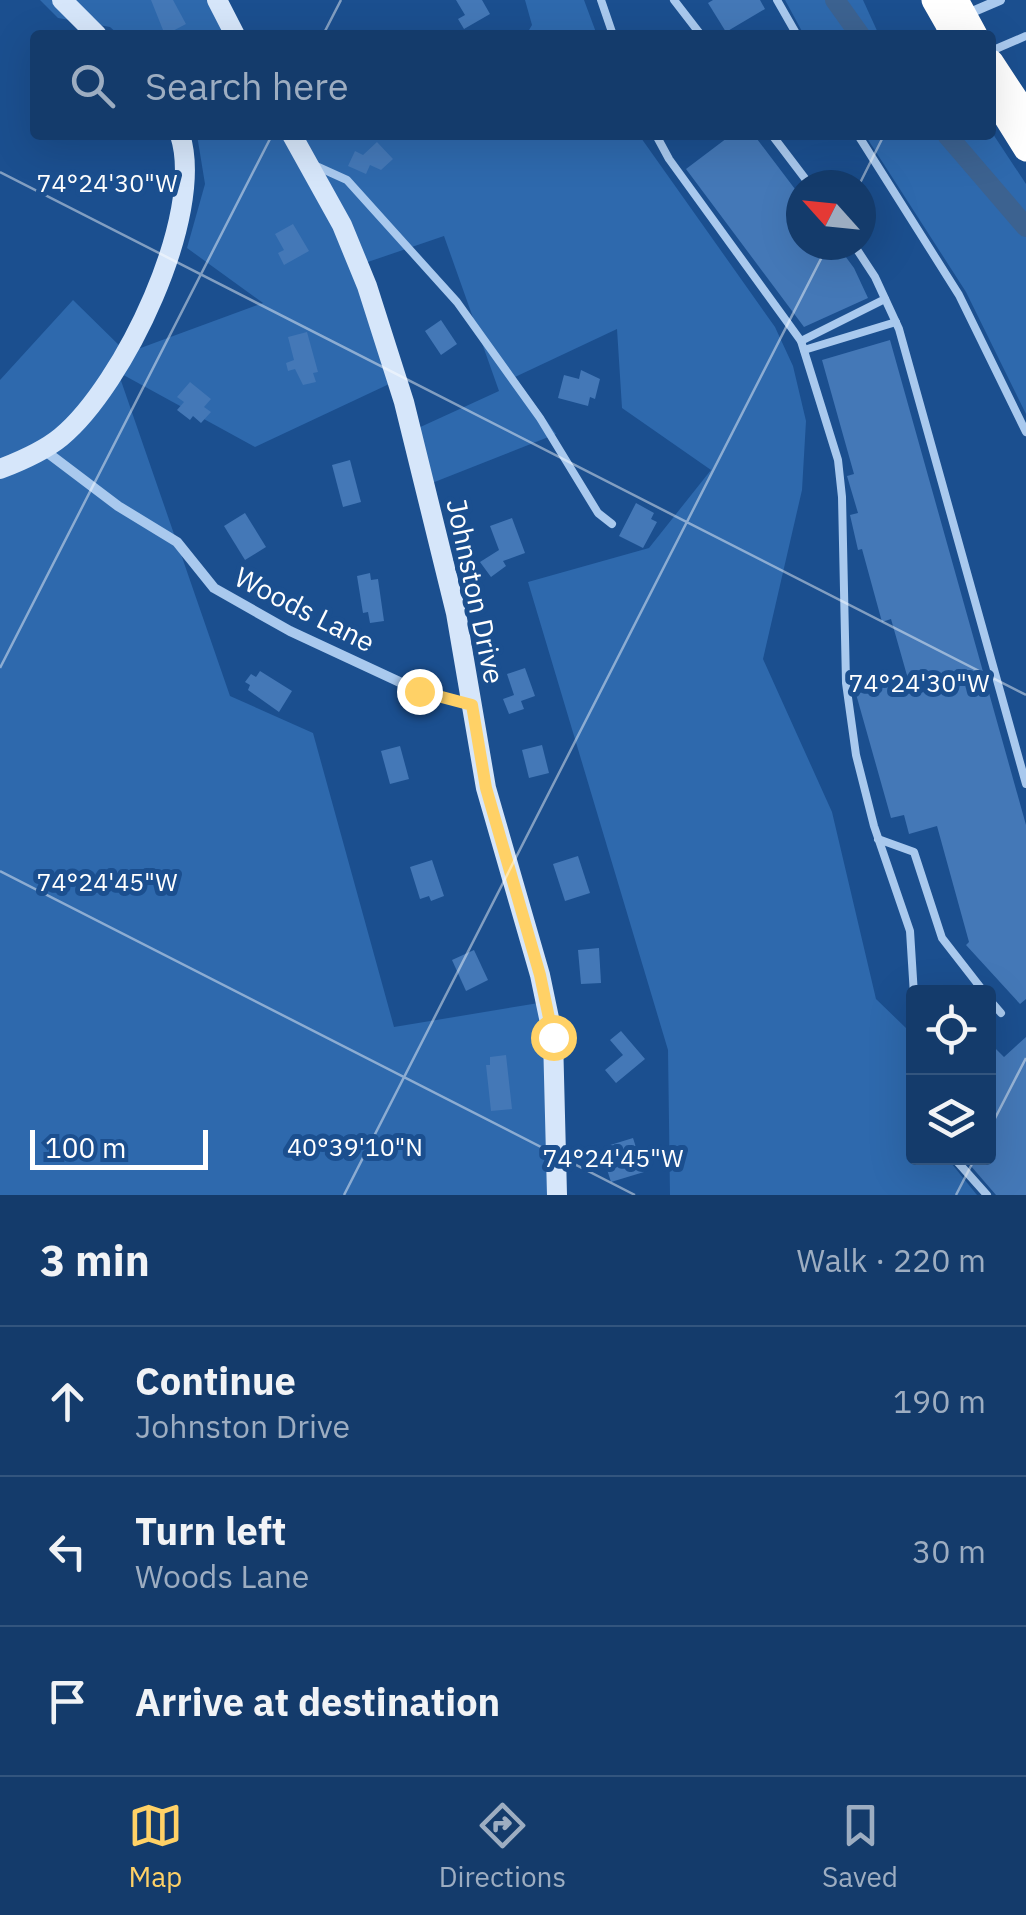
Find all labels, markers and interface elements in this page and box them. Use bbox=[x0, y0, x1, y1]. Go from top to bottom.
search box bbox=[30, 30, 996, 140]
icon: search bbox=[65, 58, 120, 113]
text: Search here bbox=[145, 61, 349, 110]
text: 74°24'30"W bbox=[37, 166, 177, 199]
north arrow bbox=[786, 170, 876, 260]
street label: Johnston Drive bbox=[438, 495, 514, 687]
street label: Woods Lane bbox=[229, 558, 381, 660]
text: 74°24'30"W bbox=[849, 666, 989, 699]
route end bbox=[397, 669, 443, 715]
text: 74°24'45"W bbox=[37, 865, 177, 898]
map controls bbox=[906, 985, 996, 1165]
button: locate bbox=[906, 985, 996, 1075]
route start bbox=[531, 1015, 577, 1061]
button: layers bbox=[906, 1075, 996, 1165]
scale bar bbox=[30, 1125, 208, 1170]
text: 100 m bbox=[45, 1129, 126, 1166]
text: 40°39'10"N bbox=[287, 1130, 423, 1163]
text: 74°24'45"W bbox=[543, 1141, 683, 1174]
text: 3 min bbox=[40, 1233, 150, 1288]
text: Walk · 220 m bbox=[797, 1239, 986, 1281]
text: Continue bbox=[135, 1356, 296, 1405]
icon: ahead bbox=[40, 1374, 95, 1429]
text: 190 m bbox=[893, 1380, 986, 1422]
text: Johnston Drive bbox=[135, 1405, 350, 1447]
text: Turn left bbox=[135, 1506, 286, 1555]
icon: left bbox=[40, 1524, 95, 1579]
text: 30 m bbox=[912, 1530, 986, 1572]
text: Woods Lane bbox=[135, 1555, 309, 1597]
icon: arrive bbox=[40, 1674, 95, 1729]
text: Arrive at destination bbox=[135, 1677, 500, 1726]
tab: Map bbox=[128, 1798, 183, 1895]
tab: Directions bbox=[439, 1798, 566, 1895]
tab: Saved bbox=[822, 1798, 898, 1895]

